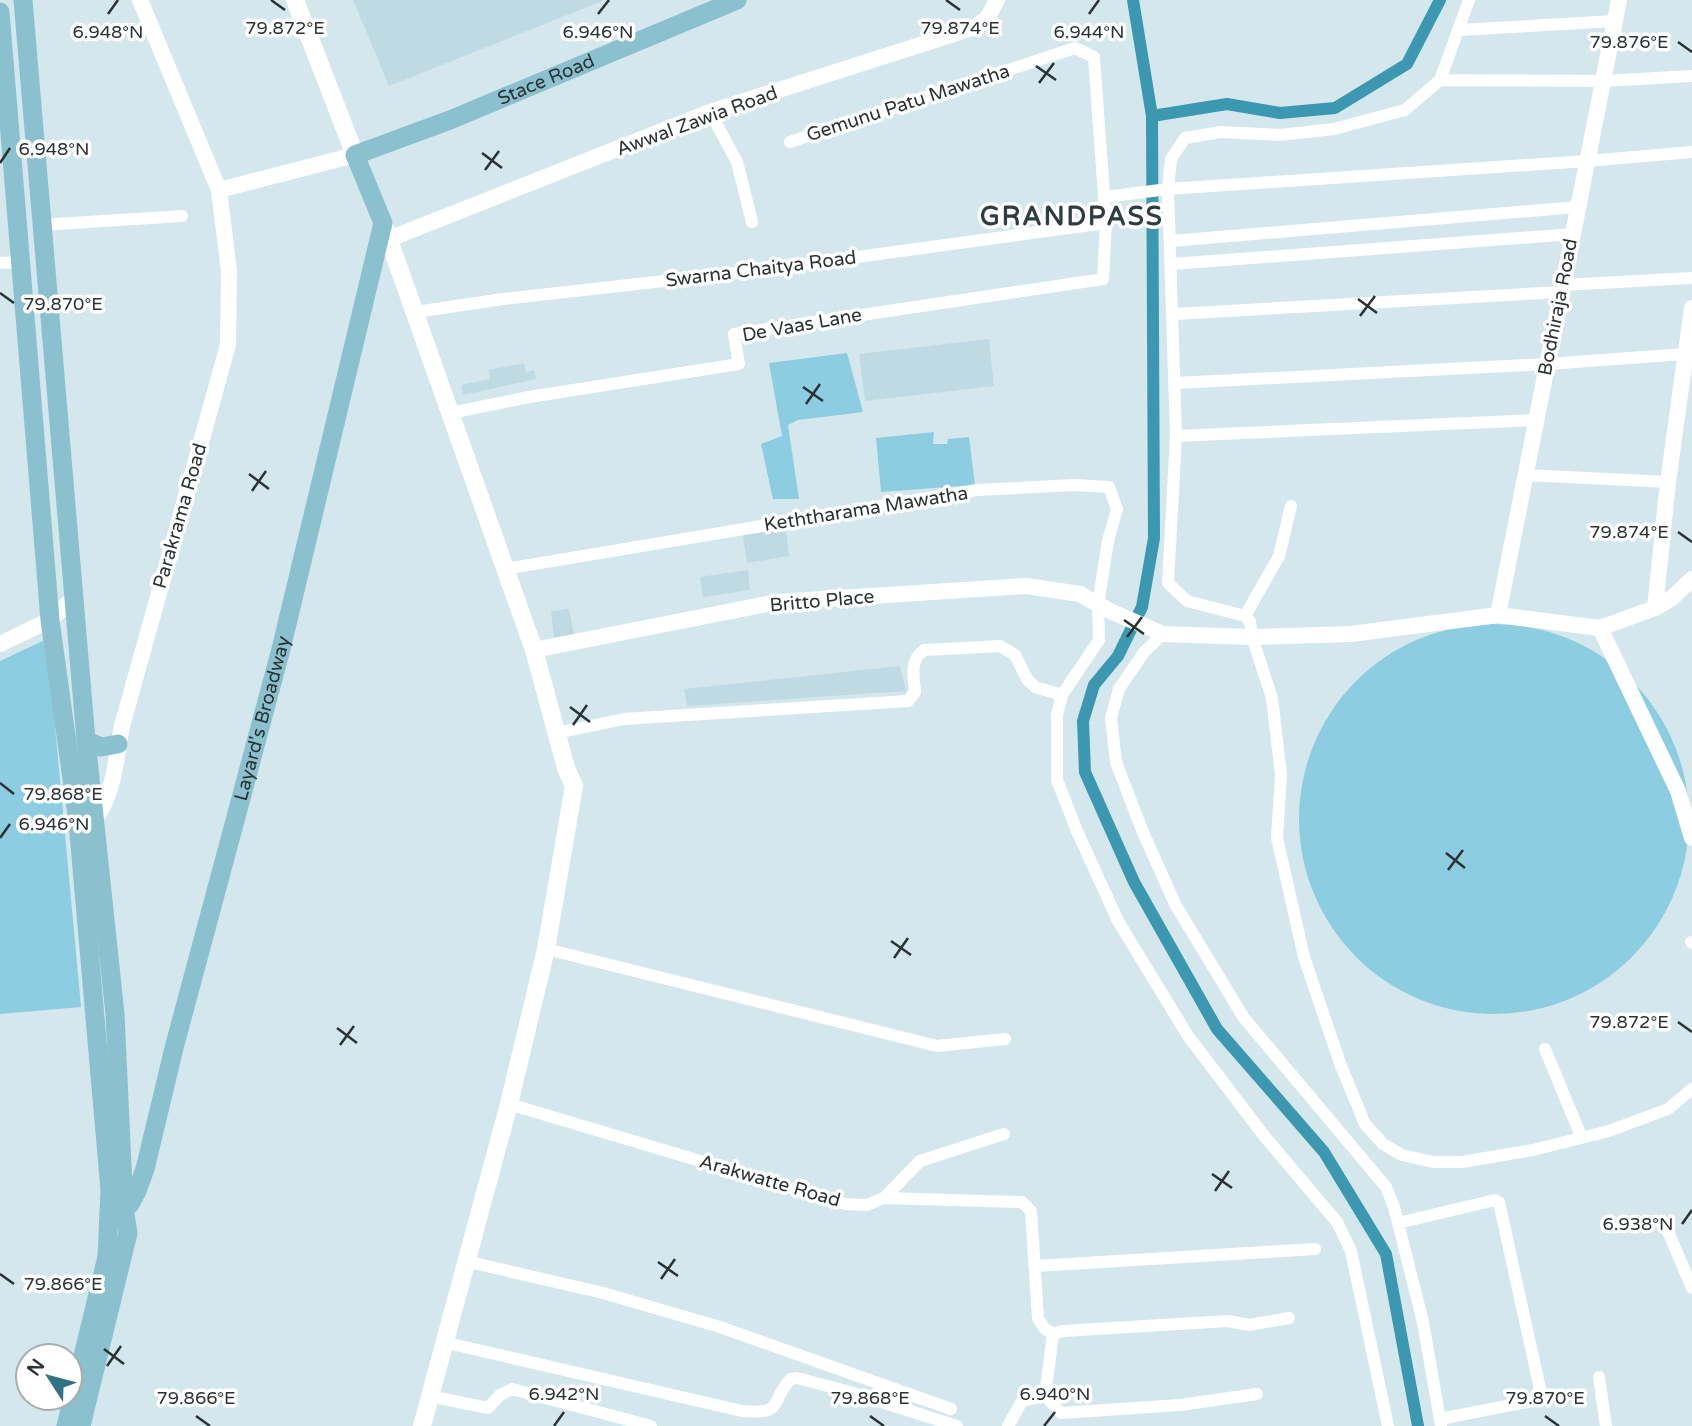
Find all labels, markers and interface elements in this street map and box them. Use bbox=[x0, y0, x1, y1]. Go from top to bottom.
text: 79.872°E bbox=[245, 17, 325, 39]
text: 79.874°E bbox=[920, 17, 1000, 39]
text: 6.948°N bbox=[72, 21, 144, 43]
text: 6.946°N bbox=[563, 21, 633, 43]
text: 6.944°N bbox=[1053, 21, 1125, 43]
text: 79.876°E bbox=[1589, 31, 1669, 53]
street label: Stace Road bbox=[495, 50, 598, 110]
street label: Gemunu Patu Mawatha bbox=[804, 60, 1012, 146]
street label: Awwal Zawia Road bbox=[614, 82, 780, 160]
text: 6.948°N bbox=[18, 138, 90, 160]
district label: GRANDPASS bbox=[980, 201, 1164, 232]
street label: Bodhiraja Road bbox=[1534, 237, 1582, 377]
street label: Swarna Chaitya Road bbox=[664, 246, 858, 292]
text: 79.870°E bbox=[23, 293, 103, 315]
street label: De Vaas Lane bbox=[740, 304, 864, 346]
street label: Parakrama Road bbox=[149, 441, 211, 591]
street label: Keththarama Mawatha bbox=[762, 482, 970, 536]
text: 79.874°E bbox=[1589, 521, 1669, 543]
street label: Britto Place bbox=[769, 585, 875, 617]
street label: Layard's Broadway bbox=[230, 634, 295, 803]
text: 79.868°E bbox=[23, 783, 103, 805]
text: 6.946°N bbox=[19, 813, 89, 835]
text: 79.872°E bbox=[1589, 1011, 1669, 1033]
street label: Arakwatte Road bbox=[697, 1150, 843, 1212]
text: 6.938°N bbox=[1602, 1213, 1674, 1235]
text: 79.866°E bbox=[23, 1273, 103, 1295]
north arrow bbox=[14, 1342, 84, 1412]
text: N bbox=[23, 1355, 49, 1380]
text: 6.942°N bbox=[528, 1383, 600, 1405]
text: 6.940°N bbox=[1019, 1383, 1091, 1405]
text: 79.866°E bbox=[156, 1387, 236, 1409]
text: 79.868°E bbox=[830, 1387, 910, 1409]
text: 79.870°E bbox=[1505, 1387, 1585, 1409]

